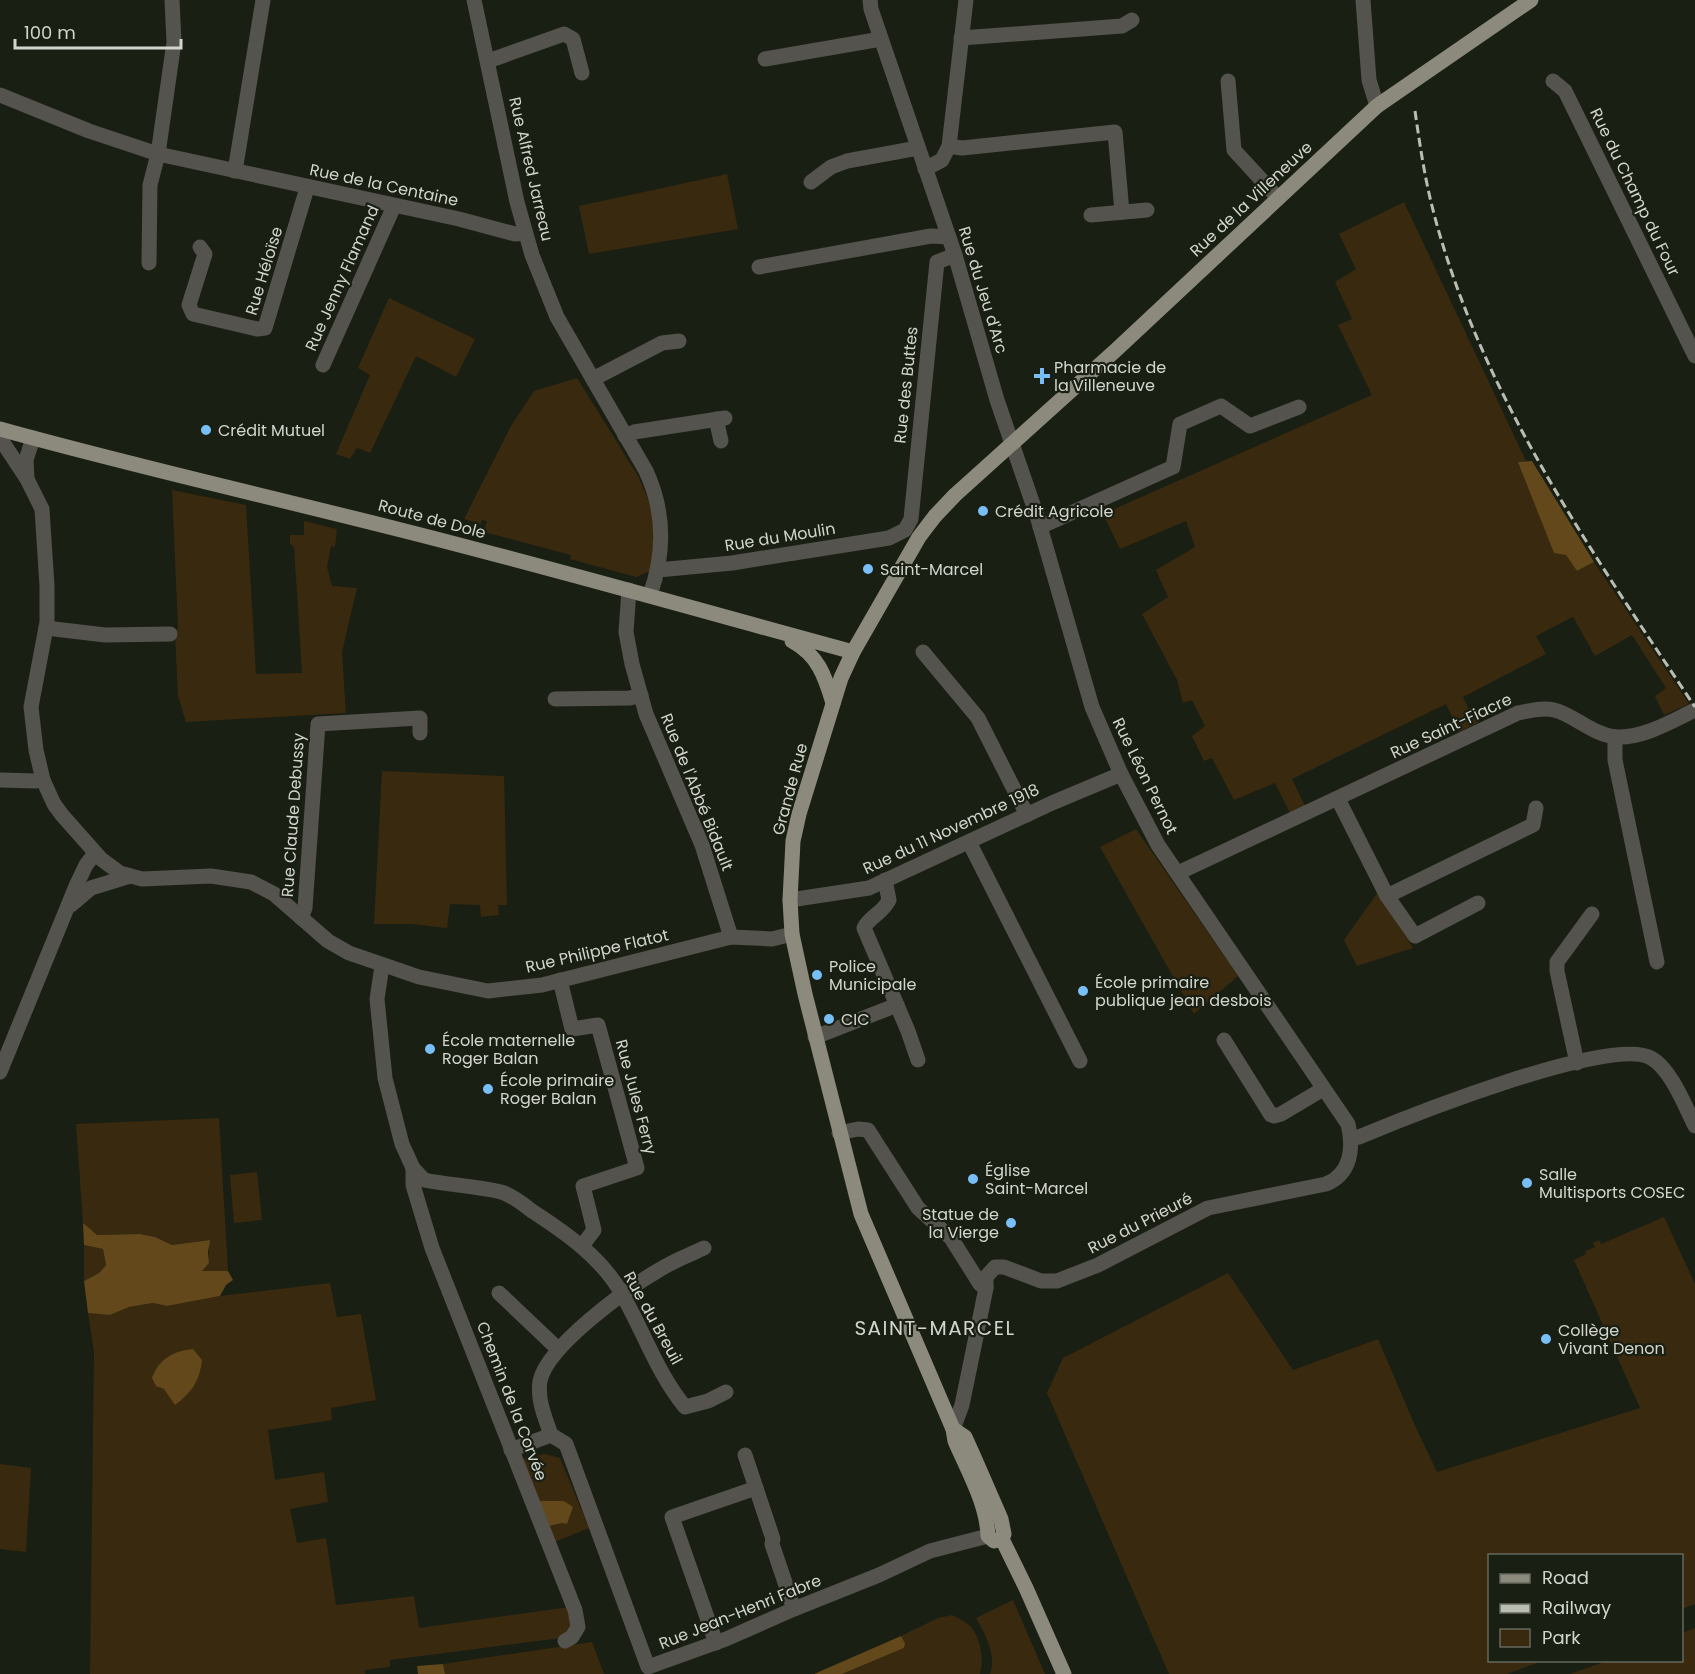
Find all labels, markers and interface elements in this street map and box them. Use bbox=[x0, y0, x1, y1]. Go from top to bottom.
scale bar bbox=[15, 12, 182, 50]
text: 100 m bbox=[24, 20, 76, 45]
street label: Rue Alfred Jarreau bbox=[503, 95, 559, 243]
street label: Rue du Champ du Four bbox=[1584, 104, 1686, 280]
street label: Rue de la Villeneuve bbox=[1185, 136, 1317, 262]
street label: Rue de la Centaine bbox=[308, 158, 461, 212]
street label: Rue Jenny Flamand bbox=[299, 201, 385, 355]
street label: Rue du Jeu d'Arc bbox=[953, 223, 1013, 357]
street label: Rue Héloïse bbox=[240, 224, 288, 318]
street label: Rue des Buttes bbox=[888, 325, 924, 445]
place label: Pharmacie de la Villeneuve bbox=[1054, 356, 1166, 397]
marker: Pharmacie de la Villeneuve bbox=[1035, 369, 1049, 383]
place label: Crédit Mutuel bbox=[218, 419, 325, 442]
marker: Crédit Mutuel bbox=[199, 423, 213, 437]
street label: Route de Dole bbox=[376, 494, 488, 544]
place label: Crédit Agricole bbox=[995, 500, 1113, 523]
marker: Crédit Agricole bbox=[976, 504, 990, 518]
street label: Rue du Moulin bbox=[723, 517, 837, 557]
place label: Saint-Marcel bbox=[880, 558, 983, 581]
marker: Saint-Marcel bbox=[861, 562, 875, 576]
street label: Rue Saint-Fiacre bbox=[1387, 688, 1516, 764]
street label: Rue de l'Abbé Bidault bbox=[655, 710, 739, 874]
street label: Rue Léon Pernot bbox=[1107, 714, 1183, 838]
street label: Rue Claude Debussy bbox=[276, 732, 310, 898]
street label: Grande Rue bbox=[767, 740, 813, 838]
street label: Rue du 11 Novembre 1918 bbox=[859, 778, 1043, 880]
street label: Rue Philippe Flatot bbox=[523, 923, 671, 979]
place label: Police Municipale bbox=[829, 955, 916, 996]
marker: Police Municipale bbox=[810, 968, 824, 982]
place label: École primaire publique jean desbois bbox=[1095, 971, 1272, 1012]
marker: École primaire publique jean desbois bbox=[1076, 984, 1090, 998]
place label: CIC bbox=[841, 1008, 870, 1031]
marker: CIC bbox=[822, 1012, 836, 1026]
place label: École maternelle Roger Balan bbox=[442, 1029, 575, 1070]
street label: Rue Jules Ferry bbox=[610, 1037, 662, 1157]
marker: École maternelle Roger Balan bbox=[423, 1042, 437, 1056]
place label: École primaire Roger Balan bbox=[500, 1069, 614, 1110]
marker: École primaire Roger Balan bbox=[481, 1082, 495, 1096]
place label: Église Saint-Marcel bbox=[985, 1159, 1088, 1200]
place label: Salle Multisports COSEC bbox=[1539, 1163, 1685, 1204]
marker: Église Saint-Marcel bbox=[966, 1172, 980, 1186]
marker: Salle Multisports COSEC bbox=[1520, 1176, 1534, 1190]
street label: Rue du Prieuré bbox=[1084, 1187, 1196, 1259]
place label: Statue de la Vierge bbox=[922, 1203, 999, 1244]
marker: Statue de la Vierge bbox=[1004, 1216, 1018, 1230]
street label: Rue du Breuil bbox=[618, 1267, 688, 1369]
district label: SAINT-MARCEL bbox=[854, 1314, 1016, 1342]
street label: Chemin de la Corvée bbox=[471, 1318, 553, 1484]
place label: Collège Vivant Denon bbox=[1558, 1319, 1665, 1360]
marker: Collège Vivant Denon bbox=[1539, 1332, 1553, 1346]
legend bbox=[1488, 1554, 1683, 1662]
text: Road bbox=[1542, 1565, 1589, 1590]
street label: Rue Jean-Henri Fabre bbox=[655, 1569, 825, 1655]
text: Railway bbox=[1542, 1595, 1611, 1620]
text: Park bbox=[1542, 1625, 1581, 1650]

